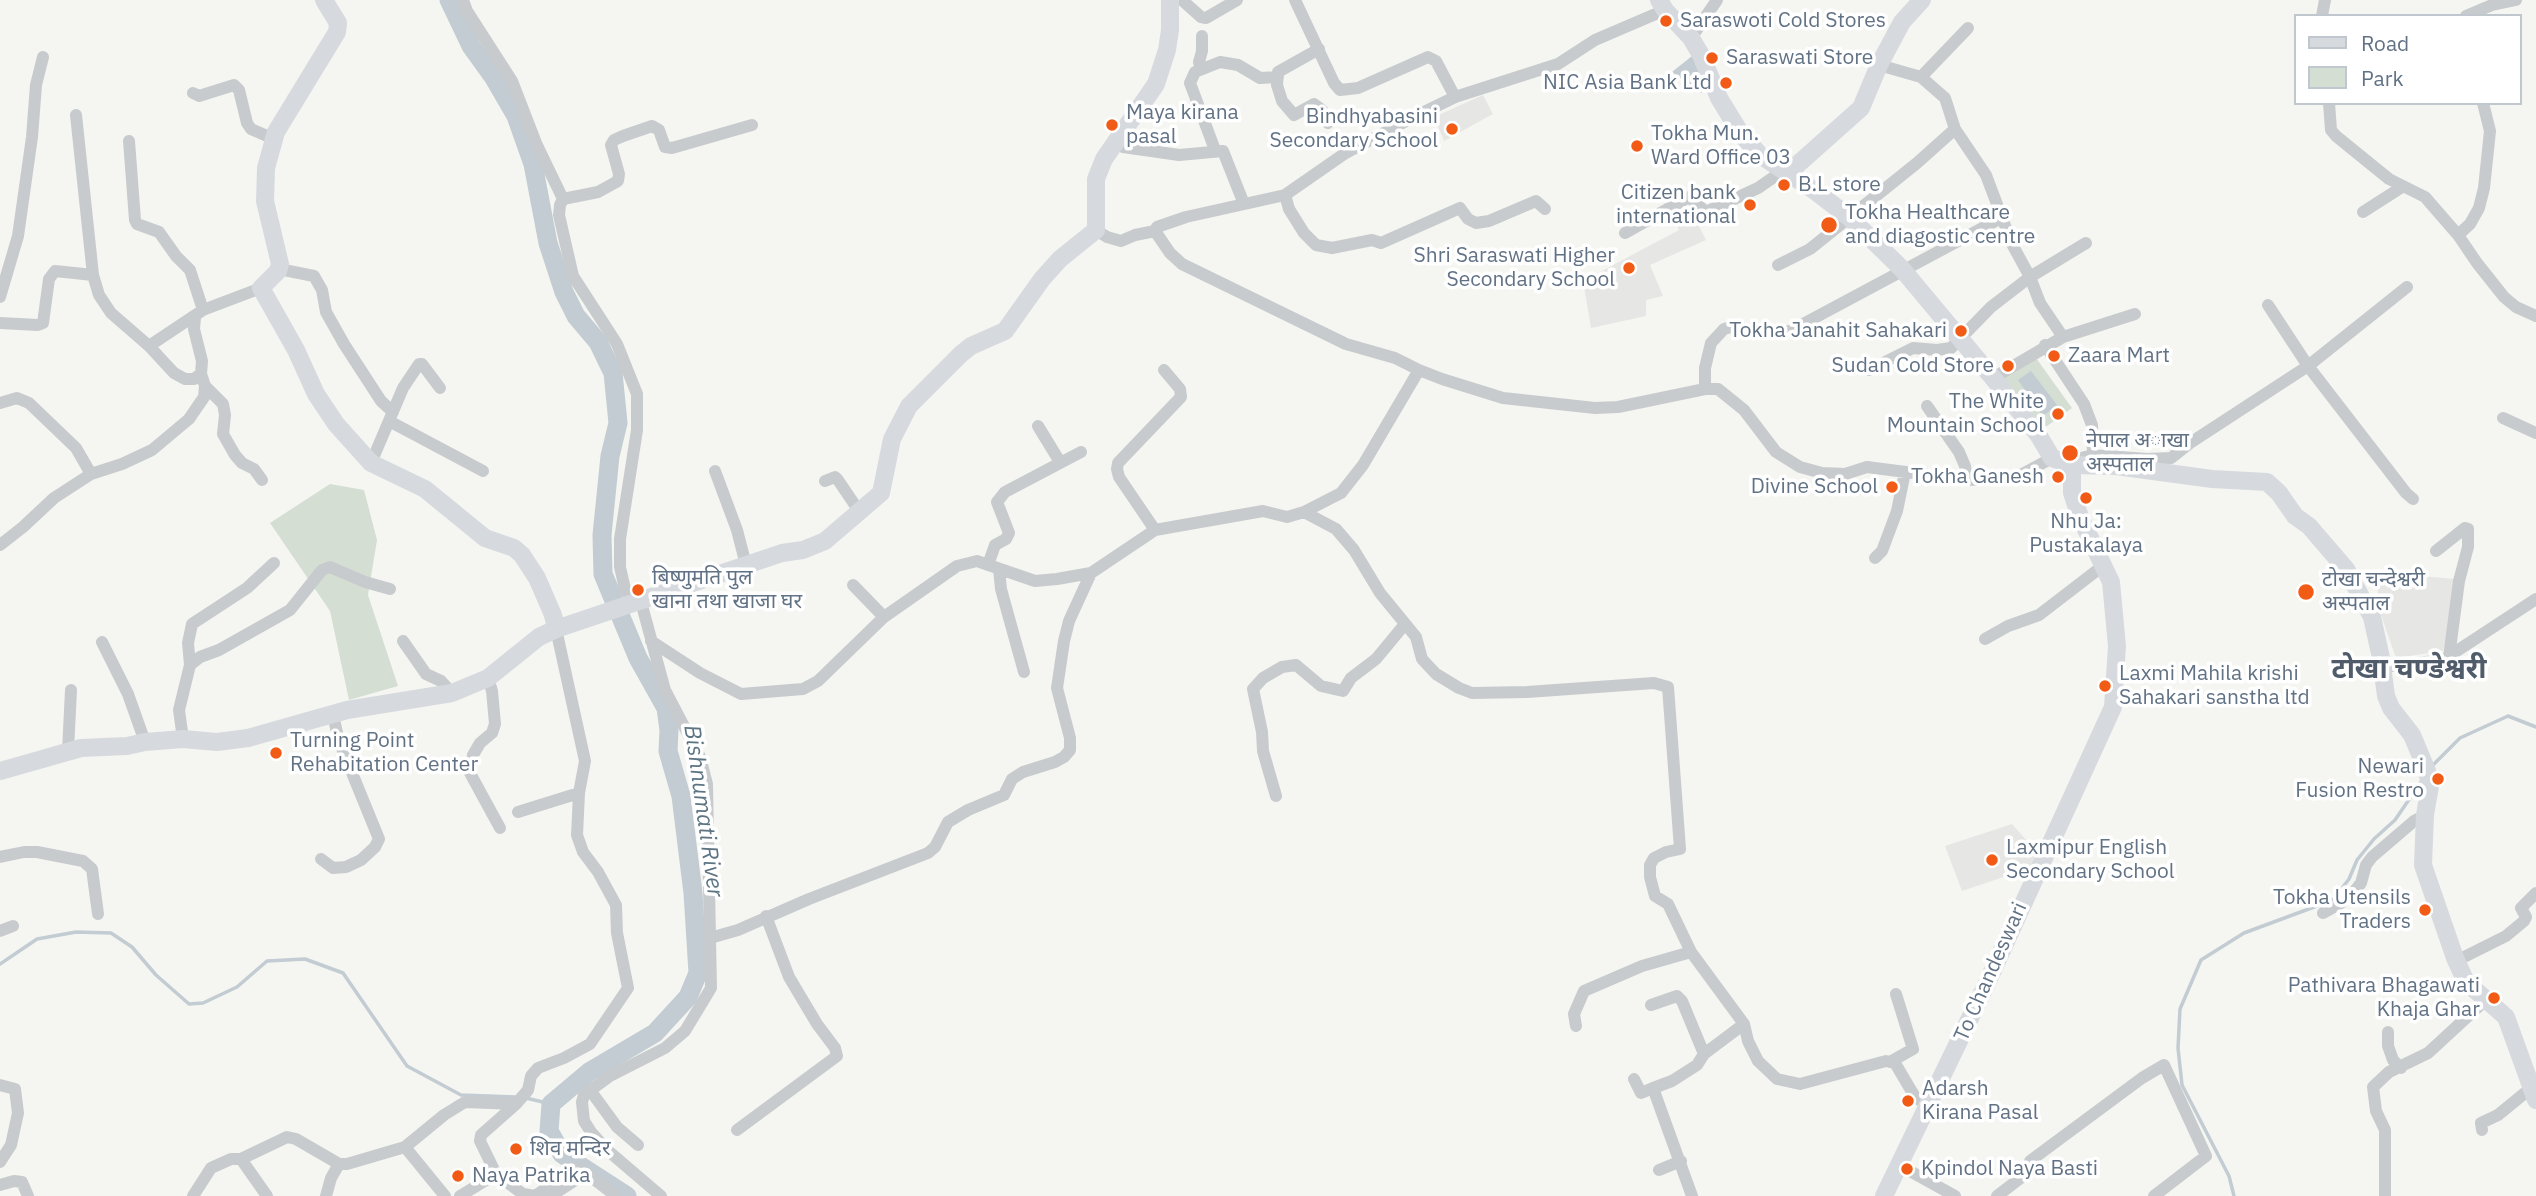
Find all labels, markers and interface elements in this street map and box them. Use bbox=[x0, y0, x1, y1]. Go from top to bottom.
place label: Saraswoti Cold Stores bbox=[1680, 8, 1886, 34]
marker: Saraswoti Cold Stores bbox=[1658, 13, 1674, 29]
legend bbox=[2294, 14, 2522, 105]
text: Road bbox=[2361, 29, 2409, 57]
place label: Saraswati Store bbox=[1726, 45, 1873, 71]
marker: Saraswati Store bbox=[1704, 50, 1720, 66]
text: Park bbox=[2361, 64, 2404, 92]
place label: NIC Asia Bank Ltd bbox=[1543, 70, 1712, 96]
marker: NIC Asia Bank Ltd bbox=[1718, 75, 1734, 91]
place label: Maya kirana pasal bbox=[1126, 100, 1239, 150]
place label: Bindhyabasini Secondary School bbox=[1269, 104, 1438, 154]
marker: Maya kirana pasal bbox=[1104, 117, 1120, 133]
marker: Bindhyabasini Secondary School bbox=[1444, 121, 1460, 137]
place label: Tokha Mun. Ward Office 03 bbox=[1651, 121, 1791, 171]
marker: Tokha Mun. Ward Office 03 bbox=[1629, 138, 1645, 154]
place label: B.L store bbox=[1798, 172, 1881, 198]
marker: B.L store bbox=[1776, 177, 1792, 193]
place label: Citizen bank international bbox=[1616, 180, 1736, 230]
marker: Citizen bank international bbox=[1742, 197, 1758, 213]
place label: Tokha Healthcare and diagostic centre bbox=[1845, 200, 2035, 250]
marker: Tokha Healthcare and diagostic centre bbox=[1819, 215, 1839, 235]
place label: Shri Saraswati Higher Secondary School bbox=[1414, 243, 1615, 293]
marker: Shri Saraswati Higher Secondary School bbox=[1621, 260, 1637, 276]
place label: Tokha Janahit Sahakari bbox=[1729, 318, 1947, 344]
marker: Tokha Janahit Sahakari bbox=[1953, 323, 1969, 339]
place label: Zaara Mart bbox=[2068, 343, 2170, 369]
marker: Zaara Mart bbox=[2046, 348, 2062, 364]
place label: Sudan Cold Store bbox=[1832, 353, 1994, 379]
marker: Sudan Cold Store bbox=[2000, 358, 2016, 374]
place label: The White Mountain School bbox=[1887, 389, 2044, 439]
marker: The White Mountain School bbox=[2050, 406, 2066, 422]
place label: नेपाल अाखा अस्पताल bbox=[2086, 428, 2189, 478]
marker: नेपाल अाखा अस्पताल bbox=[2060, 443, 2080, 463]
place label: Tokha Ganesh bbox=[1911, 464, 2044, 490]
marker: Tokha Ganesh bbox=[2050, 469, 2066, 485]
place label: Divine School bbox=[1751, 474, 1878, 500]
marker: Divine School bbox=[1884, 479, 1900, 495]
marker: Nhu Ja: Pustakalaya bbox=[2078, 490, 2094, 506]
place label: Nhu Ja: Pustakalaya bbox=[2029, 509, 2143, 559]
place label: बिष्णुमति पुल खाना तथा खाजा घर bbox=[652, 565, 802, 615]
place label: टोखा चन्देश्वरी अस्पताल bbox=[2322, 567, 2425, 617]
marker: बिष्णुमति पुल खाना तथा खाजा घर bbox=[630, 582, 646, 598]
marker: टोखा चन्देश्वरी अस्पताल bbox=[2296, 582, 2316, 602]
district label: टोखा चण्डेश्वरी bbox=[2332, 653, 2486, 687]
place label: Laxmi Mahila krishi Sahakari sanstha ltd bbox=[2119, 661, 2310, 711]
marker: Laxmi Mahila krishi Sahakari sanstha ltd bbox=[2097, 678, 2113, 694]
water label: Bishnumati River bbox=[677, 723, 729, 899]
place label: Turning Point Rehabitation Center bbox=[290, 728, 478, 778]
marker: Turning Point Rehabitation Center bbox=[268, 745, 284, 761]
place label: Newari Fusion Restro bbox=[2295, 754, 2424, 804]
marker: Newari Fusion Restro bbox=[2430, 771, 2446, 787]
place label: Laxmipur English Secondary School bbox=[2006, 835, 2175, 885]
marker: Laxmipur English Secondary School bbox=[1984, 852, 2000, 868]
place label: Tokha Utensils Traders bbox=[2273, 885, 2411, 935]
street label: To Chandeswari bbox=[1949, 899, 2033, 1045]
marker: Tokha Utensils Traders bbox=[2417, 902, 2433, 918]
place label: Pathivara Bhagawati Khaja Ghar bbox=[2288, 973, 2480, 1023]
marker: Pathivara Bhagawati Khaja Ghar bbox=[2486, 990, 2502, 1006]
place label: Adarsh Kirana Pasal bbox=[1922, 1076, 2038, 1126]
marker: Adarsh Kirana Pasal bbox=[1900, 1093, 1916, 1109]
place label: शिव मन्दिर bbox=[530, 1136, 611, 1162]
marker: शिव मन्दिर bbox=[508, 1141, 524, 1157]
place label: Kpindol Naya Basti bbox=[1921, 1156, 2098, 1182]
marker: Kpindol Naya Basti bbox=[1899, 1161, 1915, 1177]
place label: Naya Patrika bbox=[472, 1163, 591, 1189]
marker: Naya Patrika bbox=[450, 1168, 466, 1184]

